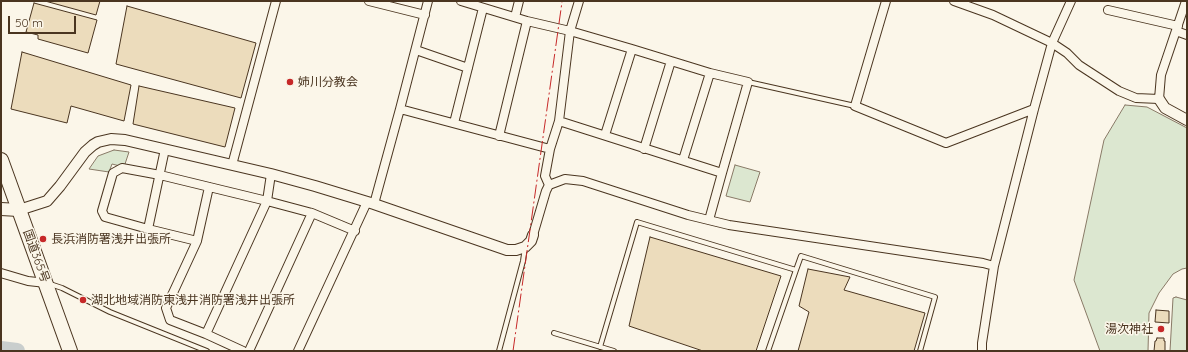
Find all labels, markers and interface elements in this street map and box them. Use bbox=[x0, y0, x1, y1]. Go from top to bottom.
scale bar bbox=[10, 8, 78, 34]
text: 50 m bbox=[15, 15, 43, 30]
place label: 姉川分教会 bbox=[298, 75, 358, 89]
marker: 姉川分教会 bbox=[285, 77, 295, 87]
street label: 国道365号 bbox=[20, 228, 52, 284]
place label: 長浜消防署浅井出張所 bbox=[51, 232, 171, 246]
marker: 長浜消防署浅井出張所 bbox=[38, 234, 48, 244]
place label: 湖北地域消防東浅井消防署浅井出張所 bbox=[91, 293, 295, 307]
marker: 湖北地域消防東浅井消防署浅井出張所 bbox=[78, 295, 88, 305]
place label: 湯次神社 bbox=[1105, 322, 1153, 336]
marker: 湯次神社 bbox=[1156, 324, 1166, 334]

